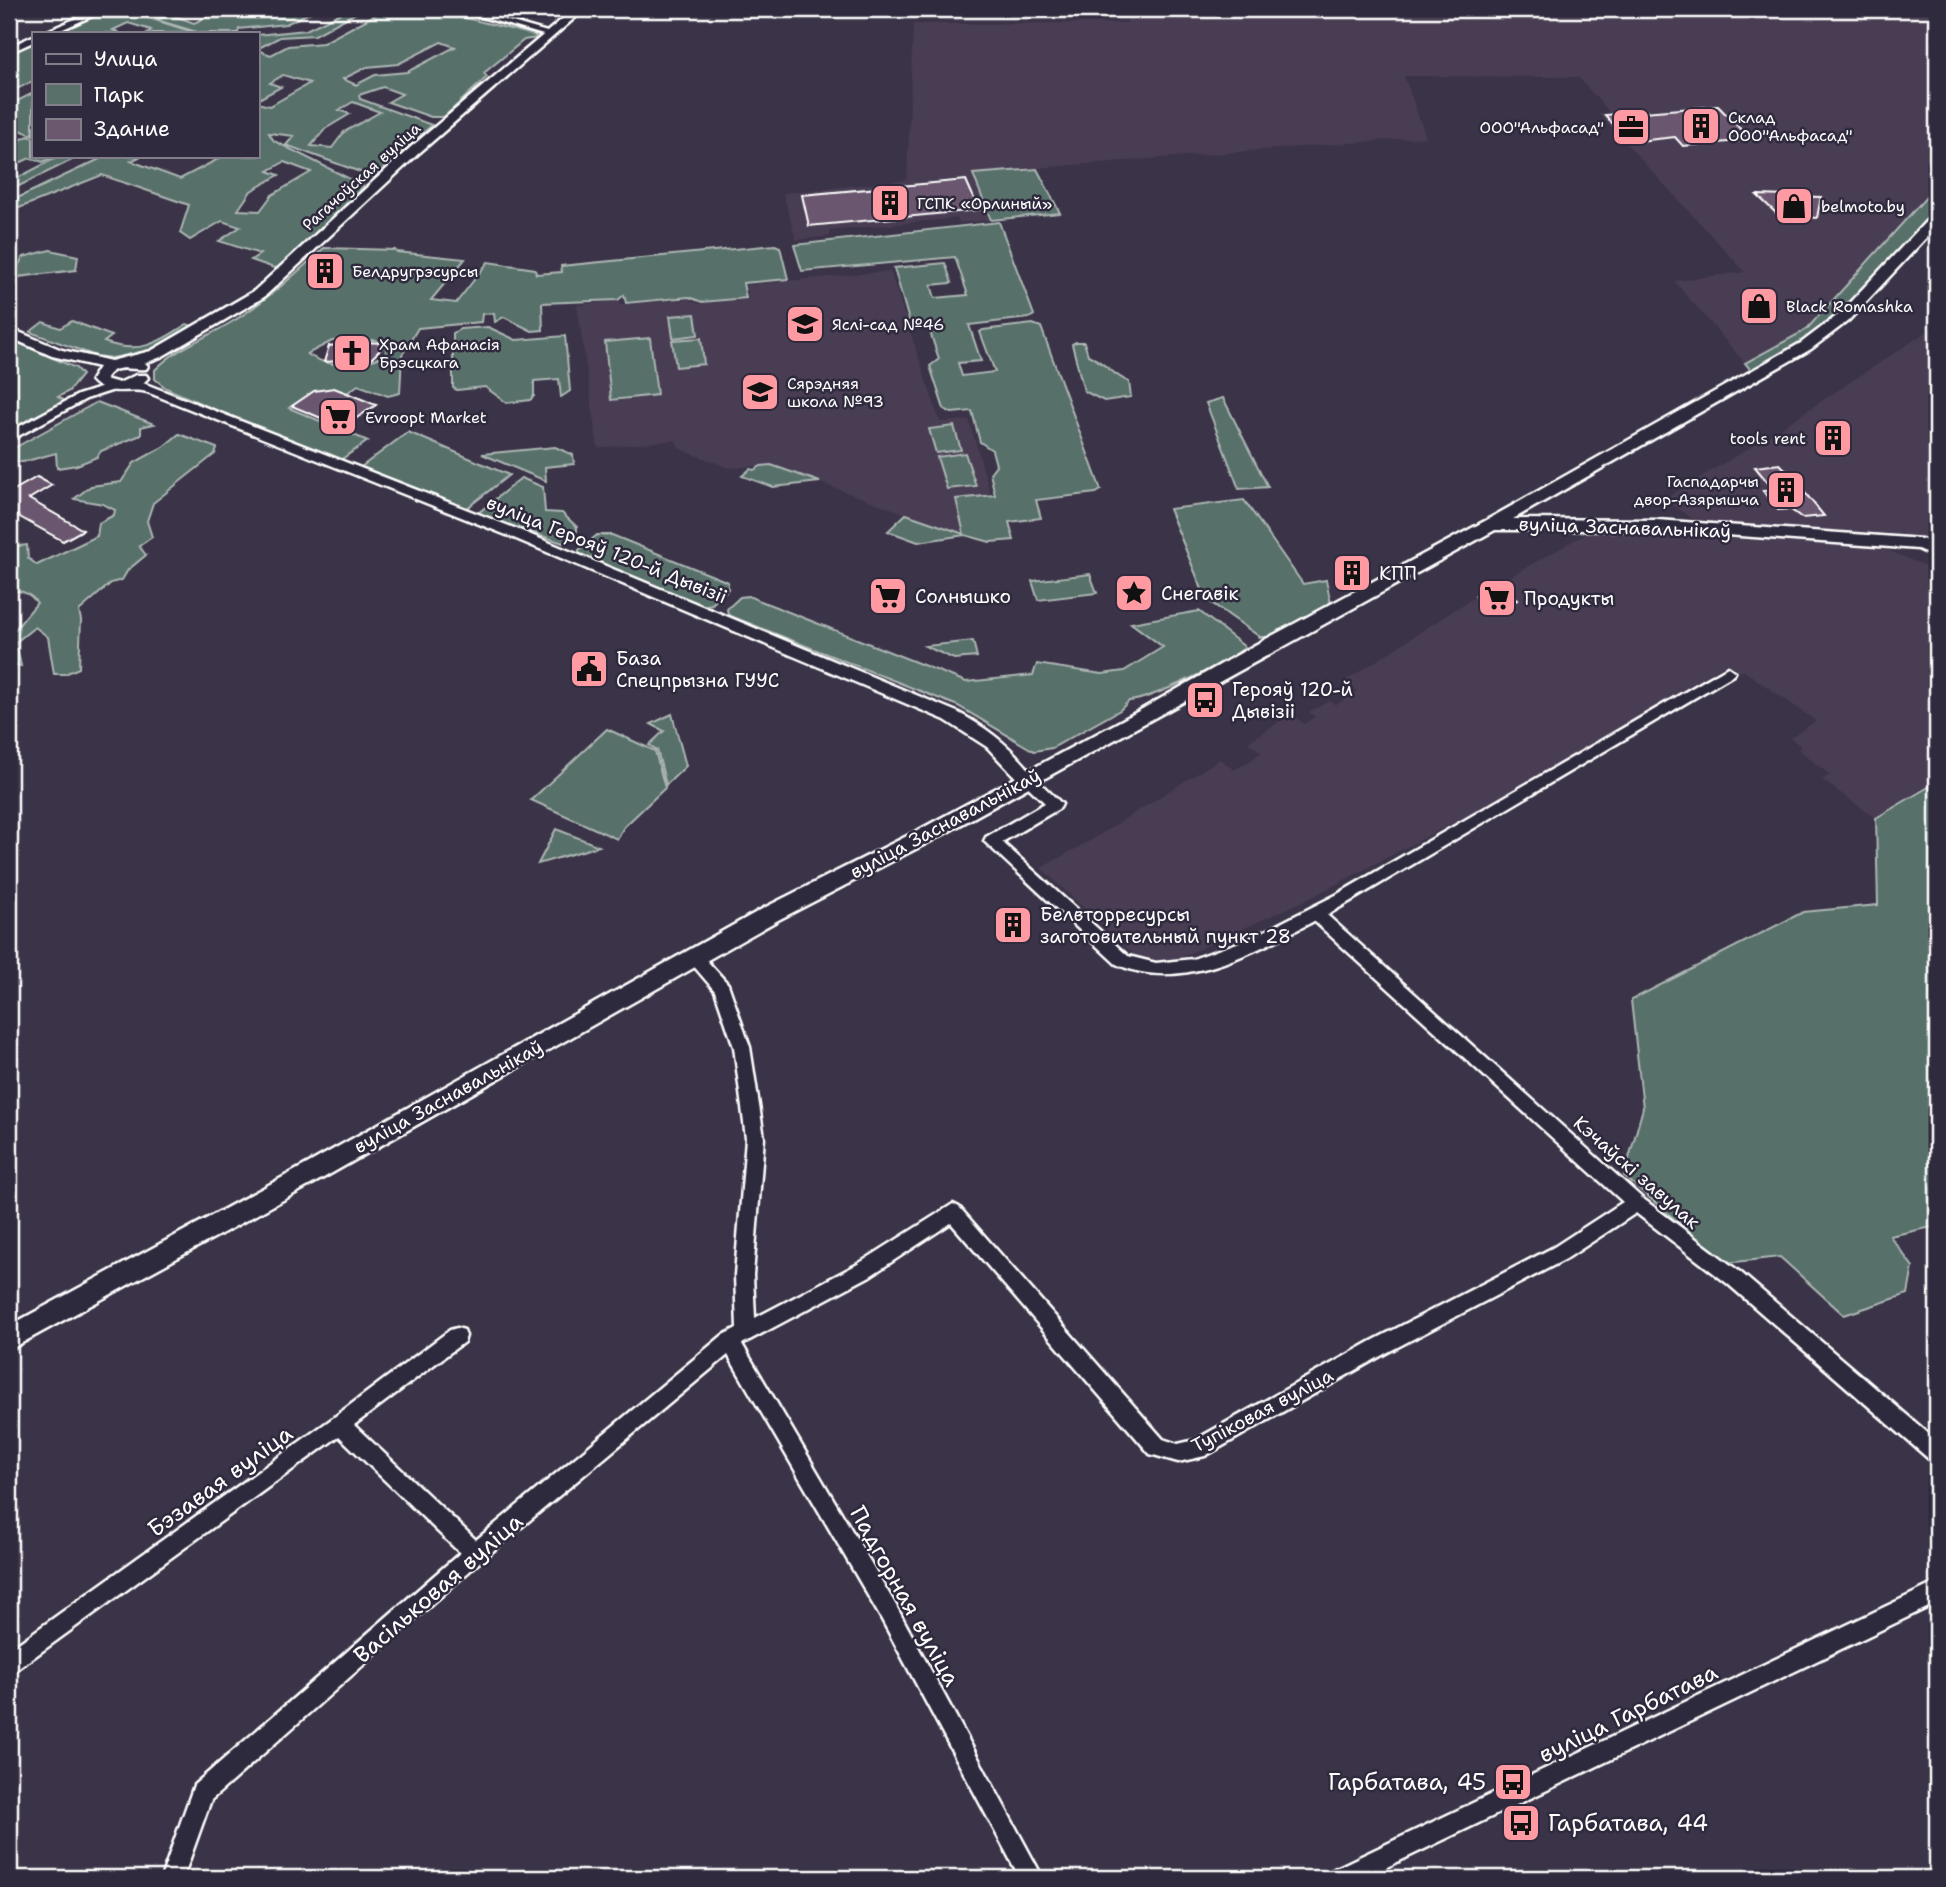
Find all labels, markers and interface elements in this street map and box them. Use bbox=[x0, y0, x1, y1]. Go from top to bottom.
legend bbox=[32, 32, 259, 158]
text: Улица bbox=[94, 45, 157, 73]
text: Парк bbox=[94, 81, 144, 109]
building icon: Склад ООО"Альфасад" bbox=[1680, 105, 1722, 147]
office icon: ООО"Альфасад" bbox=[1610, 106, 1652, 148]
place label: Склад ООО"Альфасад" bbox=[1728, 107, 1853, 146]
text: Здание bbox=[94, 115, 170, 143]
place label: ООО"Альфасад" bbox=[1479, 117, 1604, 138]
street label: Рагачоўская вуліца bbox=[298, 118, 425, 235]
building icon: ГСПК «Орлиный» bbox=[869, 182, 911, 224]
shop icon: belmoto.by bbox=[1773, 185, 1815, 227]
place label: ГСПК «Орлиный» bbox=[917, 193, 1052, 214]
place label: belmoto.by bbox=[1821, 196, 1905, 217]
building icon: Белдругрэсурсы bbox=[304, 250, 346, 292]
place label: Белдругрэсурсы bbox=[352, 261, 478, 282]
shop icon: Black Romashka bbox=[1738, 285, 1780, 327]
place label: Black Romashka bbox=[1786, 296, 1913, 317]
school or university icon: Яслі-сад №46 bbox=[784, 303, 826, 345]
place label: Яслі-сад №46 bbox=[832, 314, 945, 335]
church icon: Храм Афанасія Брэсцкага bbox=[331, 332, 373, 374]
place label: Храм Афанасія Брэсцкага bbox=[379, 334, 500, 373]
school or university icon: Сярэдняя школа №93 bbox=[739, 371, 781, 413]
place label: Сярэдняя школа №93 bbox=[787, 373, 884, 412]
supermarket icon: Evroopt Market bbox=[317, 396, 359, 438]
place label: Evroopt Market bbox=[365, 407, 487, 428]
building icon: tools rent bbox=[1812, 417, 1854, 459]
place label: tools rent bbox=[1730, 428, 1806, 449]
building icon: Гаспадарчы двор-Азярышча bbox=[1765, 469, 1807, 511]
place label: Гаспадарчы двор-Азярышча bbox=[1634, 471, 1759, 510]
street label: вуліца Герояў 120-й Дывізіі bbox=[483, 490, 731, 609]
street label: вуліца Заснавальнікаў bbox=[1518, 511, 1732, 544]
building icon: КПП bbox=[1331, 552, 1373, 594]
place label: КПП bbox=[1379, 561, 1417, 586]
place icon: Снегавік bbox=[1113, 572, 1155, 614]
supermarket icon: Солнышко bbox=[867, 575, 909, 617]
supermarket icon: Продукты bbox=[1476, 577, 1518, 619]
place label: Снегавік bbox=[1161, 581, 1239, 606]
place label: Солнышко bbox=[915, 584, 1011, 609]
place label: Продукты bbox=[1524, 586, 1614, 611]
place label: База Спецпрызна ГУУС bbox=[616, 646, 780, 693]
public building icon: База Спецпрызна ГУУС bbox=[568, 648, 610, 690]
place label: Герояў 120-й Дывізіі bbox=[1232, 677, 1353, 724]
bus stop icon: Герояў 120-й Дывізіі bbox=[1184, 679, 1226, 721]
street label: вуліца Заснавальнікаў bbox=[845, 762, 1045, 884]
place label: Белвторресурсы заготовительный пункт 28 bbox=[1040, 902, 1291, 949]
building icon: Белвторресурсы заготовительный пункт 28 bbox=[992, 904, 1034, 946]
street label: вуліца Заснавальнікаў bbox=[349, 1034, 547, 1159]
street label: Кэчаўскі завулак bbox=[1568, 1110, 1705, 1234]
street label: Тупіковая вуліца bbox=[1187, 1362, 1338, 1458]
street label: Бэзавая вуліца bbox=[142, 1418, 298, 1544]
street label: Падгорная вуліца bbox=[843, 1501, 967, 1691]
street label: Васільковая вуліца bbox=[347, 1506, 529, 1670]
street label: вуліца Гарбатава bbox=[1533, 1657, 1723, 1769]
bus stop icon: Гарбатава, 45 bbox=[1492, 1761, 1534, 1803]
place label: Гарбатава, 45 bbox=[1328, 1767, 1486, 1797]
bus stop icon: Гарбатава, 44 bbox=[1500, 1802, 1542, 1844]
place label: Гарбатава, 44 bbox=[1548, 1808, 1708, 1838]

